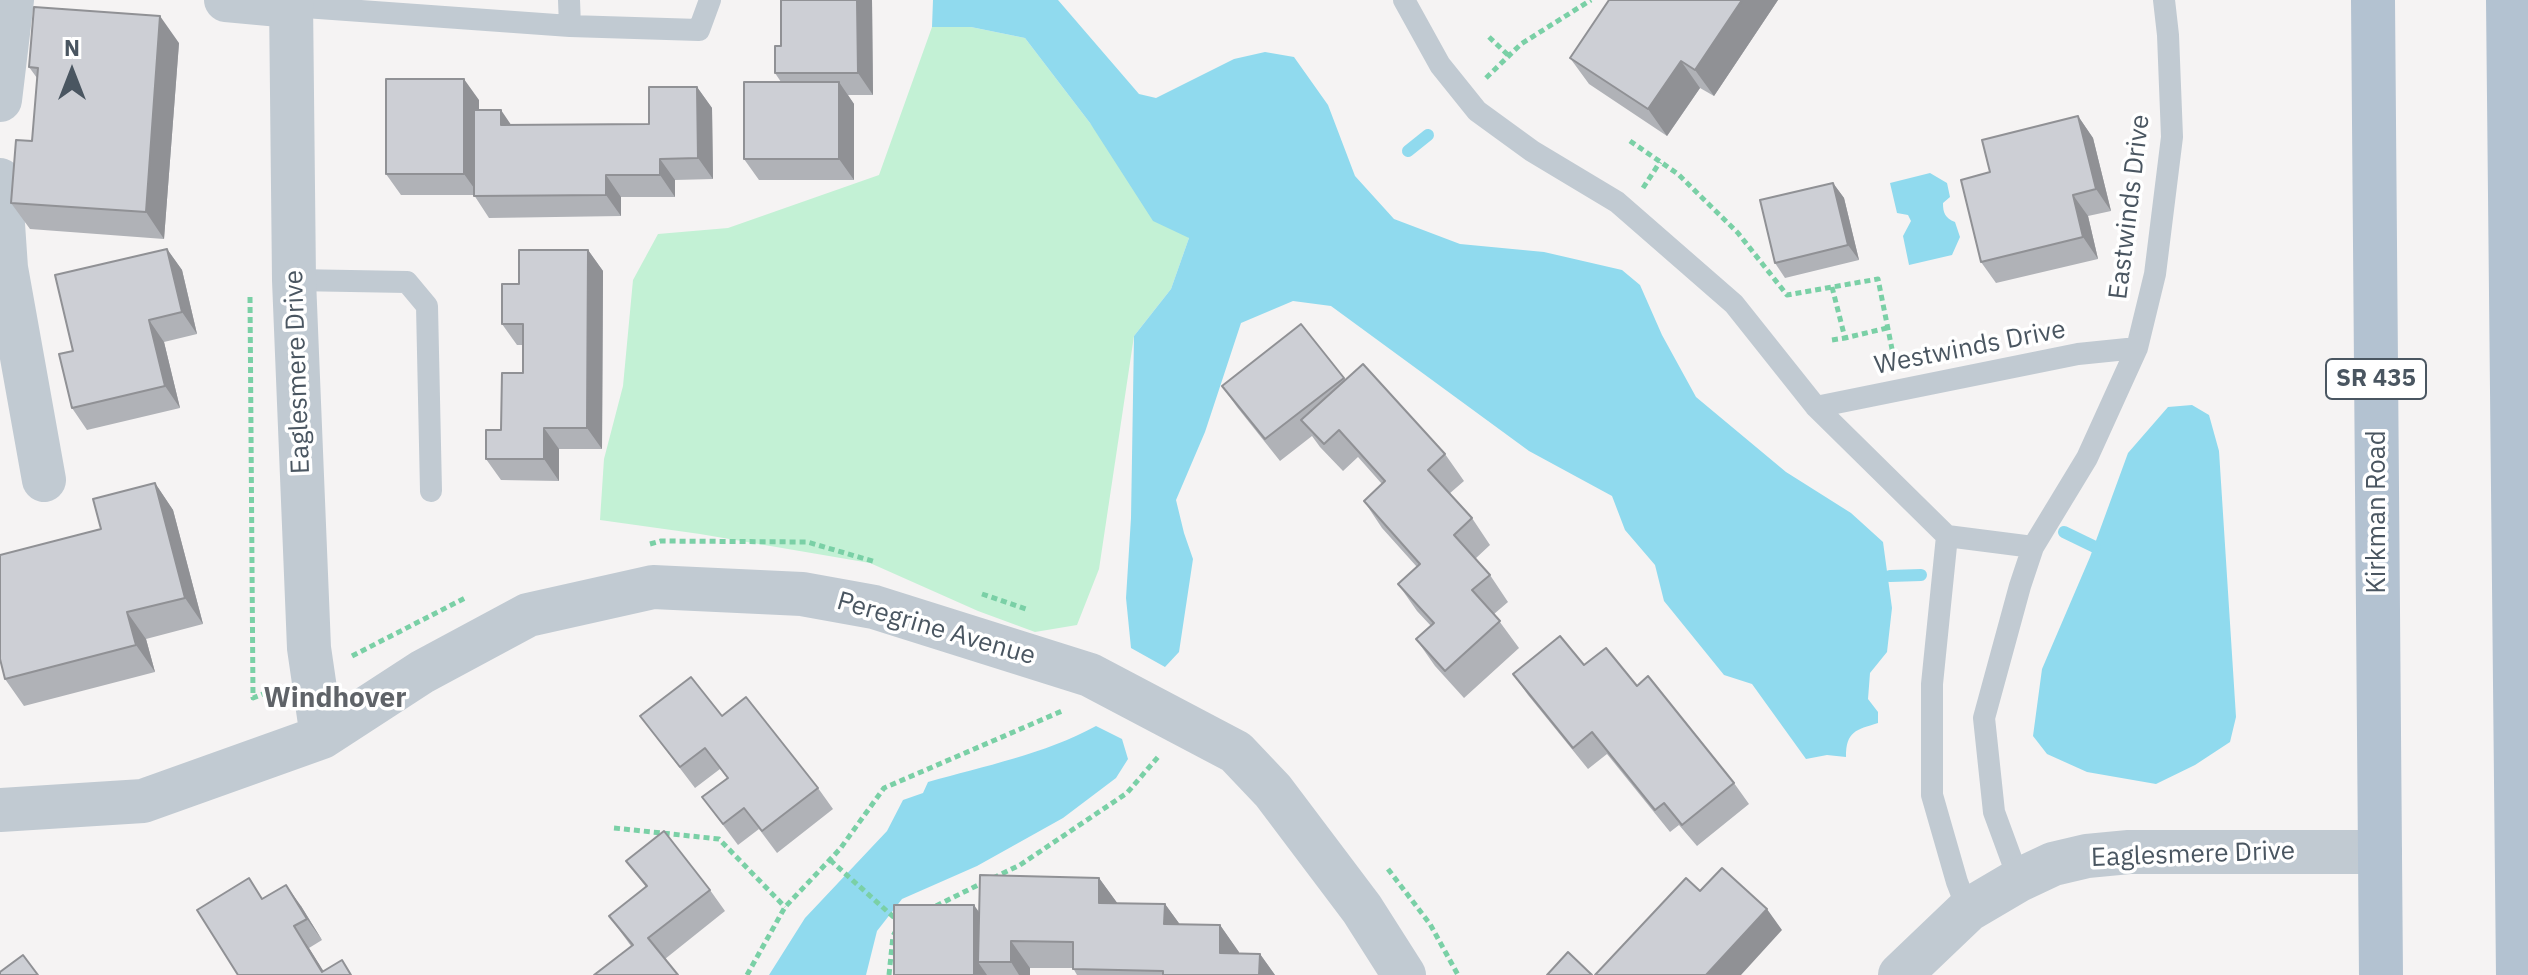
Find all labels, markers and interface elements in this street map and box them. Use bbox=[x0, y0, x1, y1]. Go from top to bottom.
north arrow bbox=[32, 32, 112, 112]
text: N bbox=[64, 33, 80, 62]
street label: Eastwinds Drive bbox=[2103, 113, 2157, 301]
street label: Eaglesmere Drive bbox=[279, 270, 317, 474]
street label: Westwinds Drive bbox=[1872, 314, 2068, 382]
road number: SR 435 bbox=[2326, 359, 2426, 399]
street label: Kirkman Road bbox=[2361, 430, 2393, 594]
street label: Peregrine Avenue bbox=[833, 586, 1039, 672]
district label: Windhover bbox=[263, 682, 407, 716]
street label: Eaglesmere Drive bbox=[2091, 836, 2295, 874]

